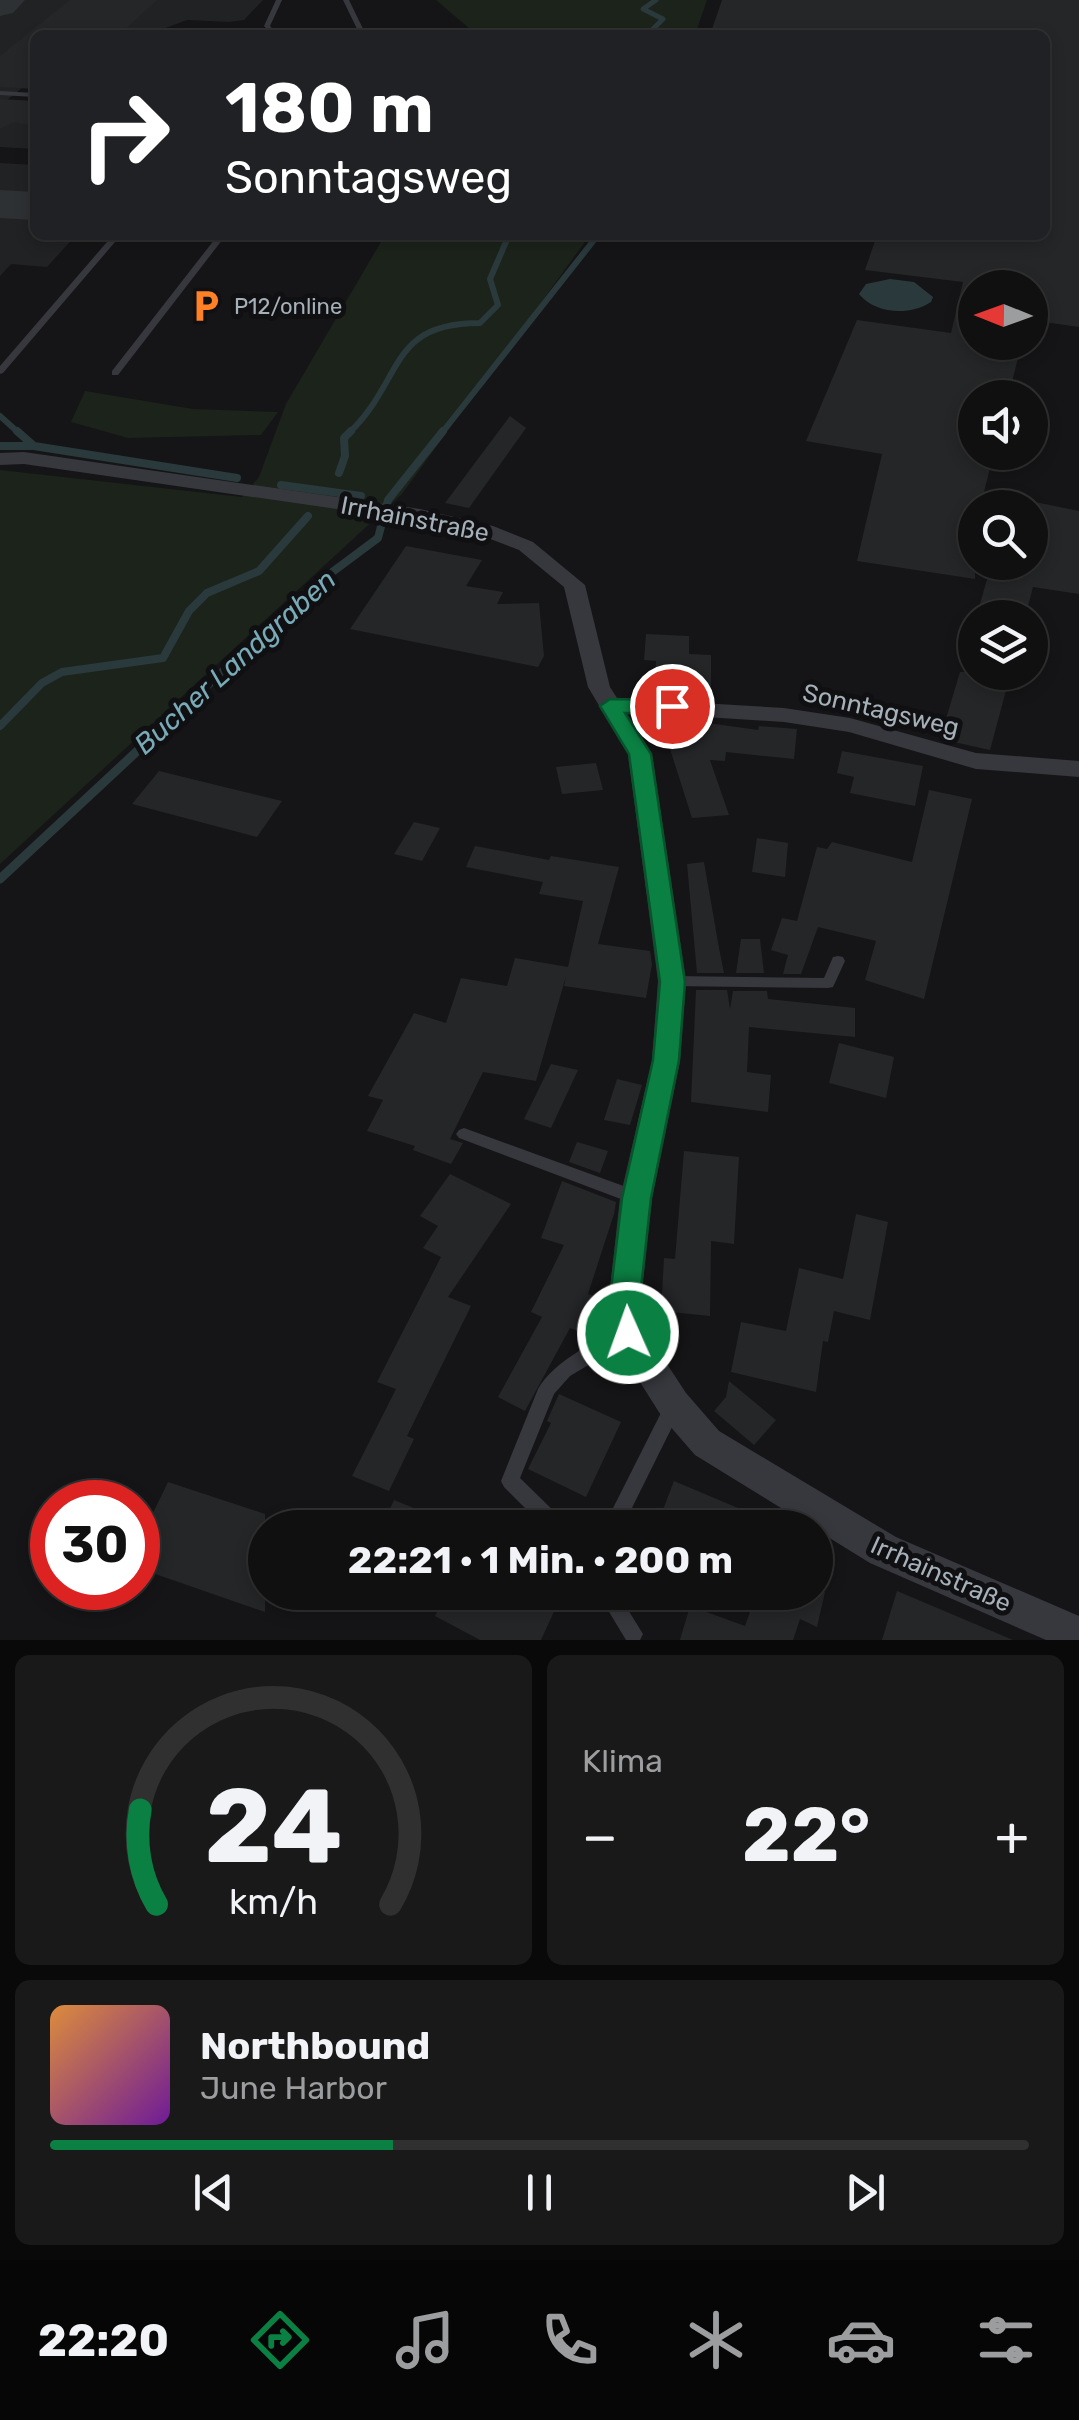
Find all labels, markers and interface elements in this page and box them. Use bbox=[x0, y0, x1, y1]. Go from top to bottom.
text: 180 m bbox=[225, 67, 434, 150]
icon: right bbox=[60, 70, 190, 200]
text: Sonntagsweg bbox=[225, 151, 512, 204]
north arrow bbox=[958, 270, 1048, 360]
map controls bbox=[958, 270, 1048, 690]
parking icon: P12/online bbox=[187, 287, 225, 325]
place label: P12/online bbox=[234, 293, 342, 320]
button: sound bbox=[958, 380, 1048, 470]
street label: Irrhainstraße bbox=[338, 490, 492, 548]
button: search bbox=[958, 490, 1048, 580]
water label: Bucher Landgraben bbox=[128, 563, 342, 761]
button: layers bbox=[958, 600, 1048, 690]
pin bbox=[630, 664, 715, 749]
street label: Sonntagsweg bbox=[800, 678, 962, 742]
icon: arrive bbox=[645, 679, 700, 734]
position arrow bbox=[576, 1281, 680, 1385]
speed limit sign: 30 bbox=[30, 1480, 160, 1610]
street label: Irrhainstraße bbox=[866, 1530, 1016, 1618]
text: 22:21 · 1 Min. · 200 m bbox=[348, 1537, 733, 1583]
text: Klima bbox=[582, 1742, 663, 1780]
text: 24 bbox=[204, 1765, 343, 1888]
text: 22° bbox=[742, 1791, 870, 1880]
text: − bbox=[582, 1804, 618, 1869]
text: + bbox=[995, 1804, 1029, 1869]
text: km/h bbox=[229, 1881, 318, 1923]
text: Northbound bbox=[200, 2023, 430, 2069]
text: June Harbor bbox=[200, 2069, 387, 2107]
icon: previous bbox=[186, 2165, 241, 2220]
icon: pause bbox=[512, 2165, 567, 2220]
icon: next bbox=[838, 2165, 893, 2220]
icon: directions bbox=[245, 2305, 315, 2375]
icon: music bbox=[390, 2305, 460, 2375]
icon: phone bbox=[535, 2305, 605, 2375]
icon: climate bbox=[681, 2305, 751, 2375]
icon: car bbox=[826, 2305, 896, 2375]
icon: filters bbox=[971, 2305, 1041, 2375]
text: 22:20 bbox=[38, 2314, 169, 2367]

